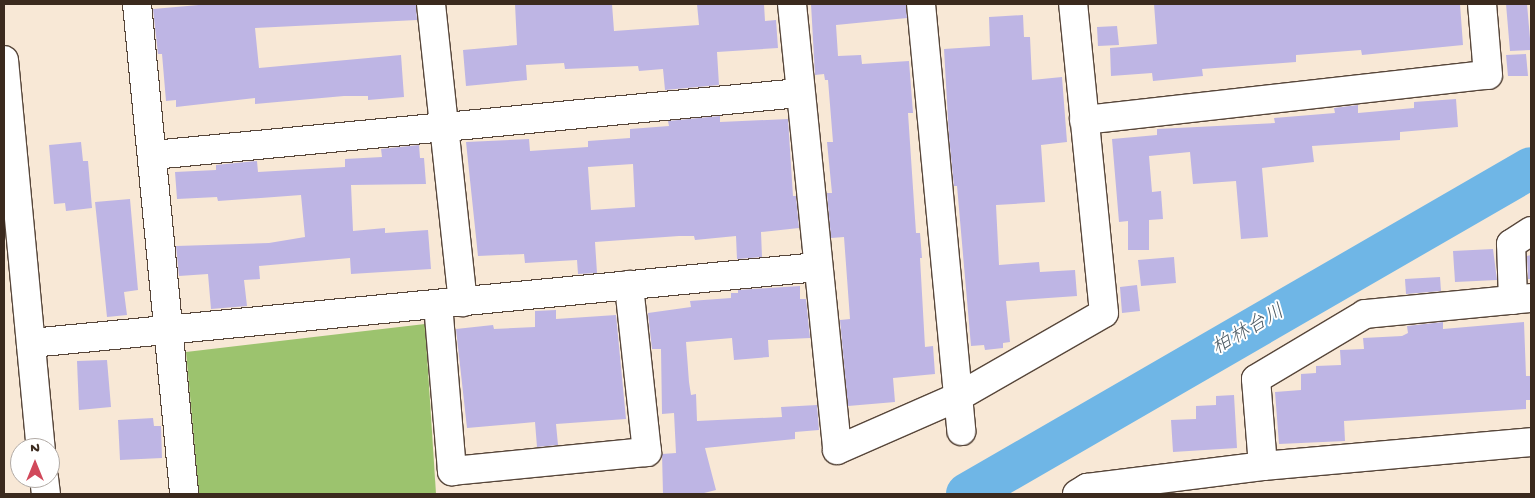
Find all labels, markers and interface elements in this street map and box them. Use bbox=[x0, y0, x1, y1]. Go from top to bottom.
water label: 柏林台川 bbox=[1208, 301, 1290, 361]
north arrow bbox=[10, 438, 60, 488]
text: N bbox=[30, 440, 40, 457]

